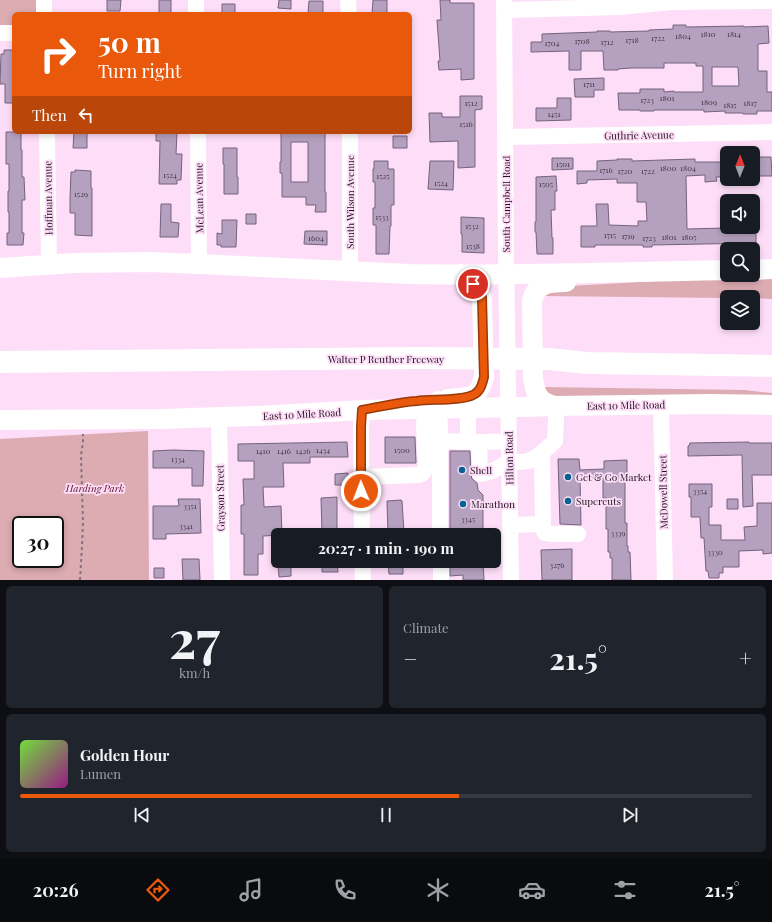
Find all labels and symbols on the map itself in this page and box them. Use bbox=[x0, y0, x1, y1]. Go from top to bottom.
house number: 1810 bbox=[701, 28, 716, 39]
house number: 1814 bbox=[727, 28, 741, 39]
house number: 1804 bbox=[675, 30, 691, 41]
house number: 1722 bbox=[651, 32, 665, 43]
house number: 1718 bbox=[625, 34, 639, 45]
house number: 1708 bbox=[574, 35, 590, 46]
house number: 1712 bbox=[601, 36, 614, 47]
house number: 1704 bbox=[545, 37, 560, 48]
house number: 1711 bbox=[583, 78, 595, 89]
house number: 1801 bbox=[660, 92, 674, 103]
house number: 1723 bbox=[640, 94, 654, 105]
house number: 1809 bbox=[701, 96, 717, 107]
house number: 1512 bbox=[465, 97, 478, 108]
house number: 1817 bbox=[743, 97, 757, 108]
house number: 1815 bbox=[723, 99, 737, 110]
house number: 1451 bbox=[547, 108, 561, 119]
house number: 1516 bbox=[459, 118, 473, 129]
street label: Guthrie Avenue bbox=[604, 127, 674, 143]
north arrow bbox=[720, 146, 760, 186]
street label: South Wilson Avenue bbox=[343, 155, 357, 249]
street label: South Campbell Road bbox=[499, 155, 513, 252]
house number: 1501 bbox=[556, 158, 570, 169]
street label: Hoffman Avenue bbox=[40, 161, 56, 235]
house number: 1800 bbox=[660, 162, 677, 173]
house number: 1804 bbox=[680, 162, 696, 173]
street label: McLean Avenue bbox=[191, 163, 207, 233]
house number: 1716 bbox=[599, 164, 613, 175]
house number: 1720 bbox=[618, 165, 633, 176]
house number: 1722 bbox=[641, 165, 655, 176]
house number: 1524 bbox=[163, 169, 177, 180]
house number: 1525 bbox=[376, 170, 390, 181]
house number: 1524 bbox=[434, 177, 448, 188]
house number: 1505 bbox=[539, 178, 553, 189]
house number: 1529 bbox=[74, 188, 88, 199]
house number: 1533 bbox=[375, 211, 389, 222]
house number: 1532 bbox=[465, 220, 479, 231]
house number: 1715 bbox=[604, 229, 616, 240]
house number: 1719 bbox=[621, 230, 635, 241]
house number: 1801 bbox=[662, 231, 676, 242]
house number: 1805 bbox=[681, 231, 697, 242]
house number: 1604 bbox=[308, 232, 324, 243]
house number: 1723 bbox=[642, 232, 656, 243]
house number: 1538 bbox=[466, 240, 480, 251]
pin bbox=[456, 267, 490, 301]
street label: Walter P Reuther Freeway bbox=[327, 352, 444, 366]
street label: East 10 Mile Road bbox=[587, 397, 665, 413]
street label: East 10 Mile Road bbox=[263, 405, 342, 423]
street label: Hilton Road bbox=[502, 431, 516, 485]
house number: 1434 bbox=[316, 444, 330, 455]
house number: 1500 bbox=[394, 444, 410, 455]
house number: 1410 bbox=[256, 445, 271, 456]
house number: 1416 bbox=[277, 445, 291, 456]
house number: 1426 bbox=[296, 445, 310, 456]
house number: 1334 bbox=[171, 453, 185, 464]
street label: McDowell Street bbox=[655, 455, 671, 529]
place label: Shell bbox=[470, 463, 492, 477]
street label: Grayson Street bbox=[212, 464, 228, 531]
marker: Shell bbox=[457, 465, 467, 475]
position arrow bbox=[340, 470, 382, 512]
place label: Get & Go Market bbox=[576, 470, 652, 484]
marker: Get & Go Market bbox=[563, 472, 573, 482]
park label: Harding Park bbox=[65, 481, 124, 495]
house number: 3354 bbox=[693, 485, 707, 496]
place label: Supercuts bbox=[576, 494, 621, 508]
marker: Supercuts bbox=[563, 496, 573, 506]
place label: Marathon bbox=[471, 497, 515, 511]
marker: Marathon bbox=[458, 499, 468, 509]
house number: 3351 bbox=[183, 500, 197, 511]
house number: 3345 bbox=[461, 513, 475, 524]
speed limit sign: 30 bbox=[12, 516, 64, 568]
house number: 3341 bbox=[179, 520, 193, 531]
house number: 3339 bbox=[611, 527, 625, 538]
house number: 3330 bbox=[707, 546, 723, 557]
house number: 3276 bbox=[550, 559, 564, 570]

